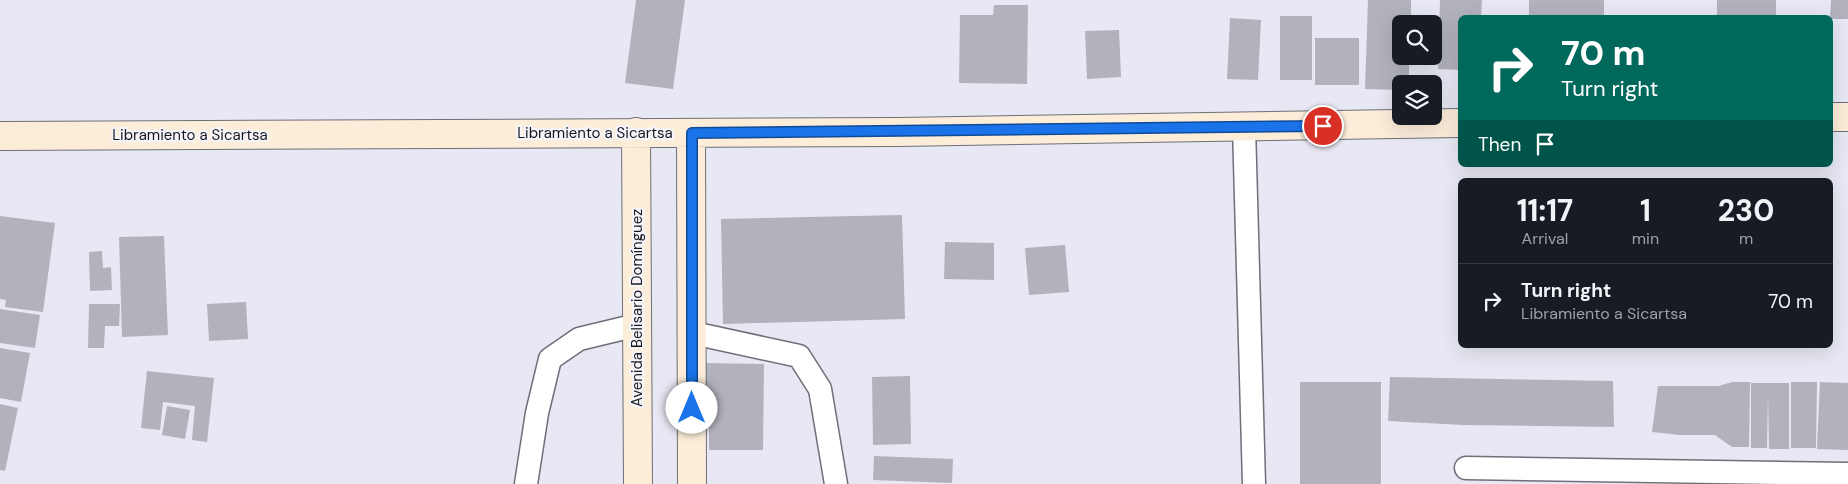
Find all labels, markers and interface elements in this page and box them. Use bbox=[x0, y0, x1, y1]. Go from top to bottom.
map controls bbox=[1392, 15, 1442, 125]
button: search bbox=[1392, 15, 1442, 65]
text: 70 m bbox=[1561, 30, 1645, 76]
icon: right bbox=[1478, 35, 1543, 100]
text: Turn right bbox=[1561, 74, 1658, 103]
button: layers bbox=[1392, 75, 1442, 125]
pin bbox=[1302, 105, 1344, 147]
icon: arrive bbox=[1309, 112, 1337, 140]
street label: Libramiento a Sicartsa bbox=[517, 123, 673, 143]
street label: Libramiento a Sicartsa bbox=[112, 125, 268, 145]
icon: arrive bbox=[1531, 130, 1559, 158]
text: Then bbox=[1478, 132, 1521, 157]
text: 11:17 bbox=[1517, 191, 1573, 230]
text: 1 bbox=[1640, 191, 1651, 230]
text: 230 bbox=[1718, 191, 1774, 230]
street label: Avenida Belisario Domínguez bbox=[627, 209, 647, 407]
text: Arrival bbox=[1522, 228, 1568, 249]
text: min bbox=[1632, 228, 1659, 249]
text: m bbox=[1739, 228, 1753, 249]
text: Turn right bbox=[1521, 278, 1611, 303]
icon: right bbox=[1478, 287, 1506, 315]
text: 70 m bbox=[1768, 289, 1813, 314]
text: Libramiento a Sicartsa bbox=[1521, 303, 1687, 324]
position arrow bbox=[665, 381, 717, 433]

